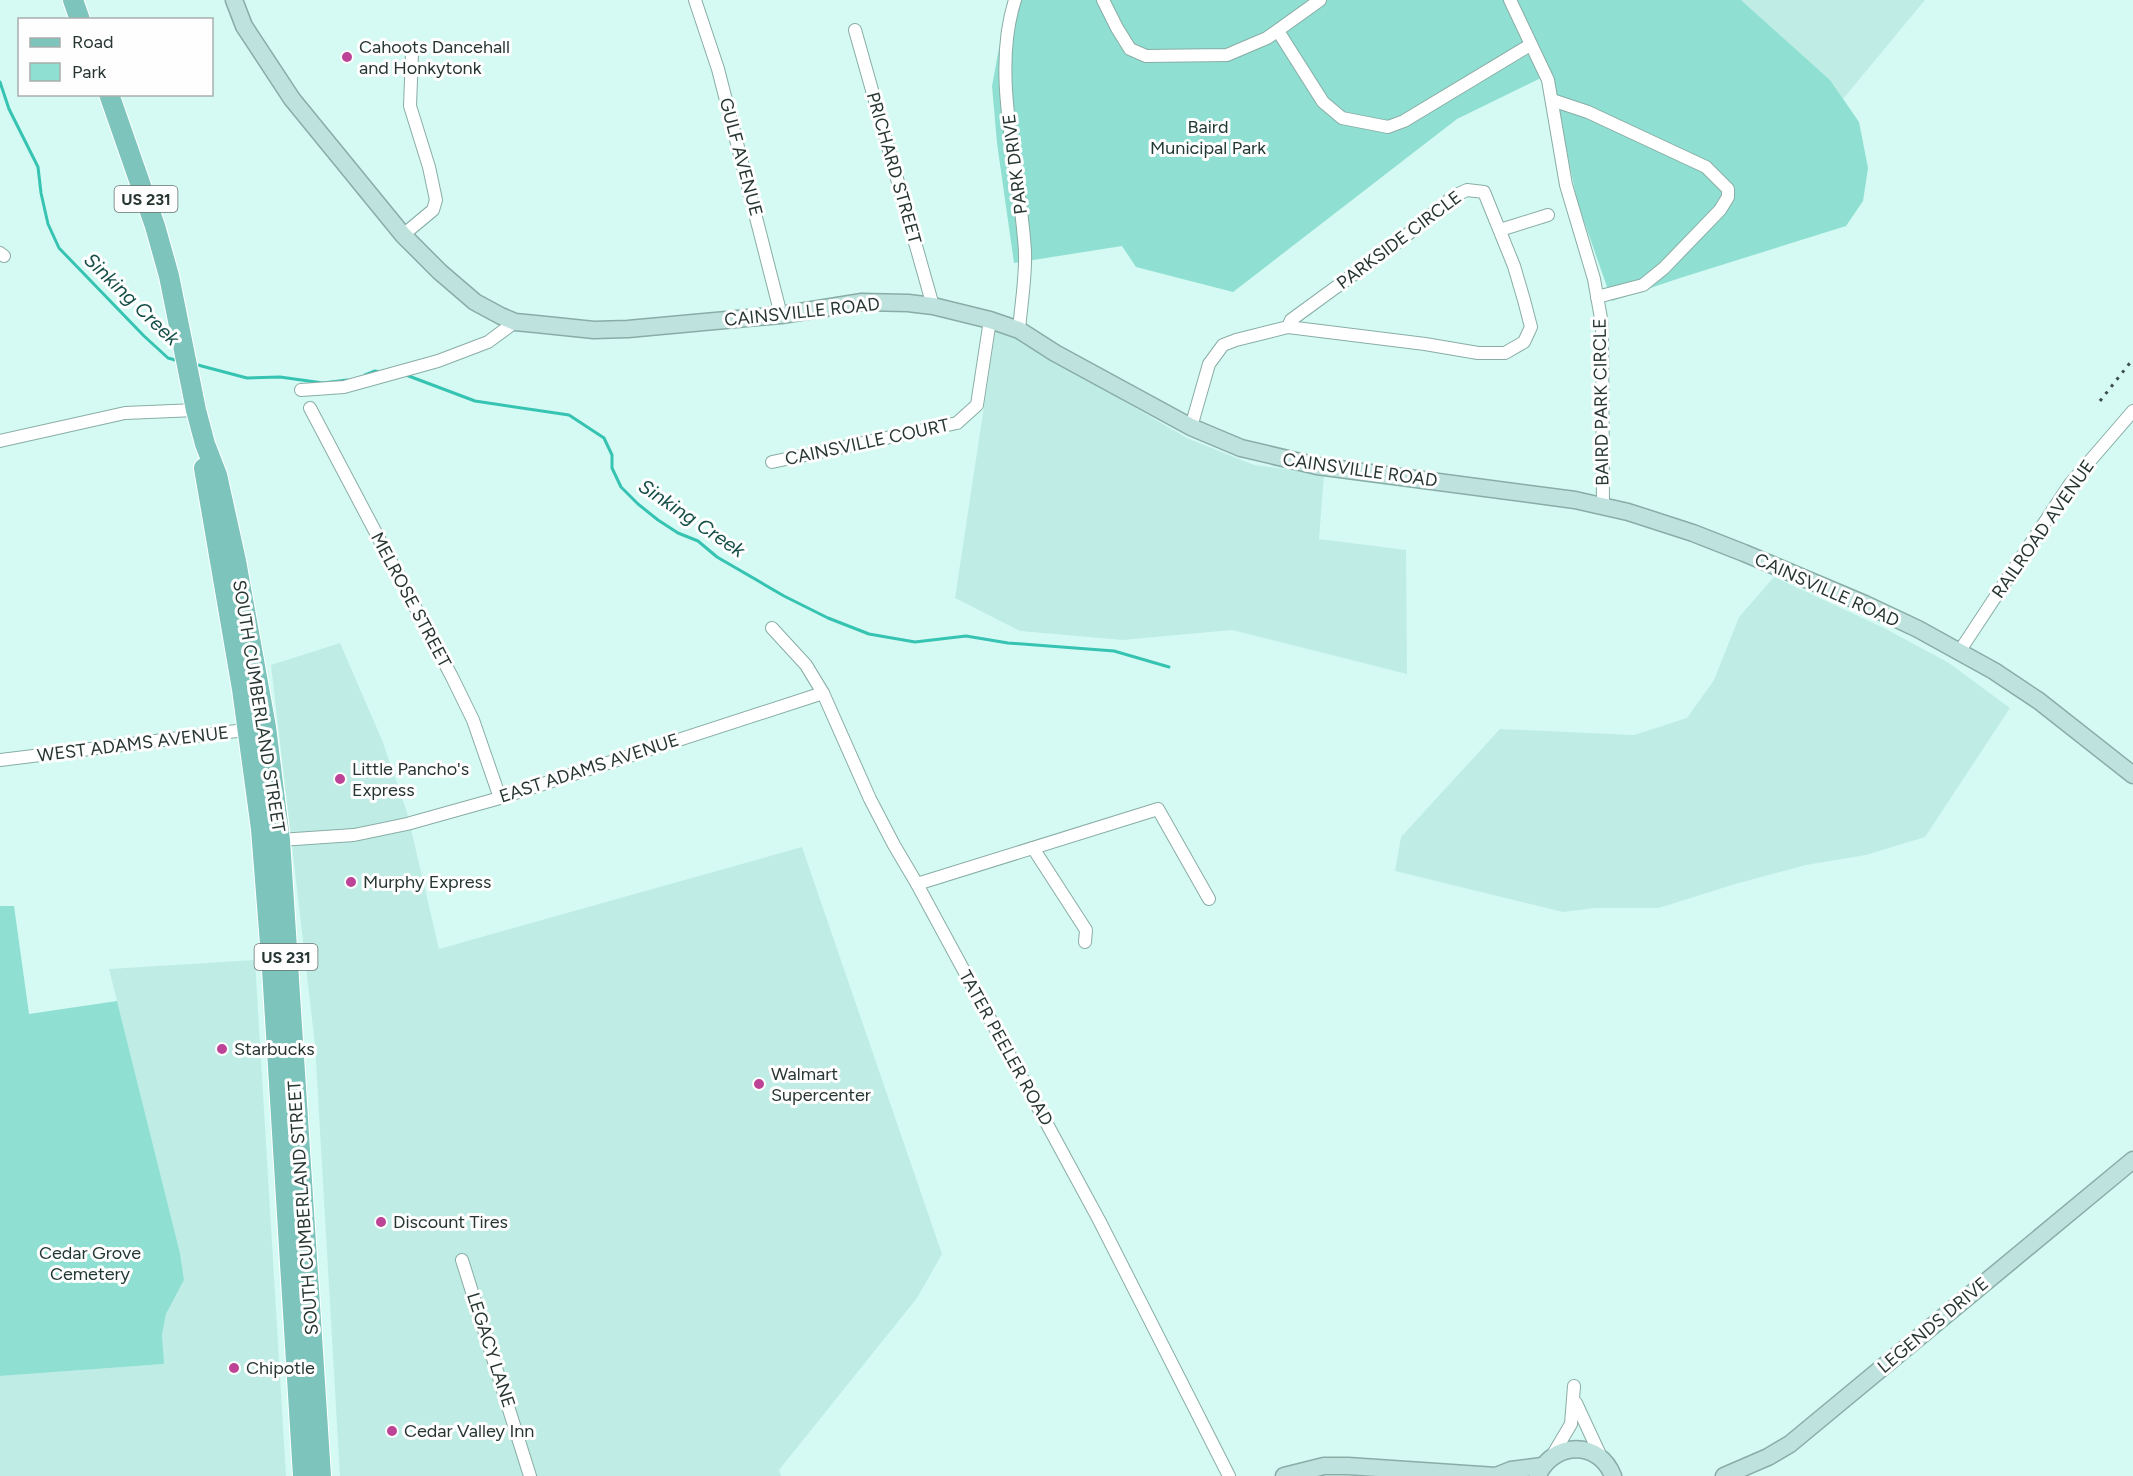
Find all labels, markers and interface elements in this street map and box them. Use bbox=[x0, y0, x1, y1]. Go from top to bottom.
legend bbox=[18, 18, 213, 96]
text: Road bbox=[72, 31, 113, 53]
place label: Cahoots Dancehall and Honkytonk bbox=[359, 36, 510, 79]
marker: Cahoots Dancehall and Honkytonk bbox=[340, 50, 354, 64]
text: Park bbox=[72, 61, 107, 83]
street label: PRICHARD STREET bbox=[862, 90, 926, 246]
street label: GULF AVENUE bbox=[715, 95, 767, 219]
street label: PARK DRIVE bbox=[998, 113, 1032, 215]
park label: Baird Municipal Park bbox=[1150, 116, 1266, 159]
road number: US 231 bbox=[114, 186, 178, 212]
street label: PARKSIDE CIRCLE bbox=[1332, 186, 1466, 294]
water label: Sinking Creek bbox=[79, 248, 186, 351]
street label: CAINSVILLE ROAD bbox=[723, 293, 881, 331]
street label: BAIRD PARK CIRCLE bbox=[1589, 318, 1613, 486]
street label: CAINSVILLE COURT bbox=[783, 414, 951, 470]
street label: CAINSVILLE ROAD bbox=[1281, 448, 1439, 492]
street label: RAILROAD AVENUE bbox=[1987, 456, 2099, 602]
water label: Sinking Creek bbox=[634, 474, 751, 563]
street label: MELROSE STREET bbox=[366, 529, 456, 672]
street label: CAINSVILLE ROAD bbox=[1751, 548, 1903, 632]
street label: SOUTH CUMBERLAND STREET bbox=[228, 578, 290, 834]
street label: WEST ADAMS AVENUE bbox=[36, 721, 230, 767]
street label: EAST ADAMS AVENUE bbox=[496, 729, 682, 807]
place label: Little Pancho's Express bbox=[352, 758, 469, 801]
marker: Little Pancho's Express bbox=[333, 772, 347, 786]
place label: Murphy Express bbox=[363, 871, 491, 893]
marker: Murphy Express bbox=[344, 875, 358, 889]
road number: US 231 bbox=[254, 944, 318, 970]
street label: TATER PEELER ROAD bbox=[954, 966, 1058, 1130]
place label: Starbucks bbox=[234, 1038, 315, 1060]
marker: Starbucks bbox=[215, 1042, 229, 1056]
place label: Walmart Supercenter bbox=[771, 1063, 871, 1106]
marker: Walmart Supercenter bbox=[752, 1077, 766, 1091]
street label: SOUTH CUMBERLAND STREET bbox=[283, 1080, 323, 1336]
place label: Discount Tires bbox=[393, 1211, 508, 1233]
marker: Discount Tires bbox=[374, 1215, 388, 1229]
park label: Cedar Grove Cemetery bbox=[39, 1242, 141, 1285]
street label: LEGENDS DRIVE bbox=[1873, 1272, 1993, 1378]
street label: LEGACY LANE bbox=[462, 1290, 520, 1410]
place label: Chipotle bbox=[246, 1357, 315, 1379]
marker: Chipotle bbox=[227, 1361, 241, 1375]
place label: Cedar Valley Inn bbox=[404, 1420, 534, 1442]
marker: Cedar Valley Inn bbox=[385, 1424, 399, 1438]

